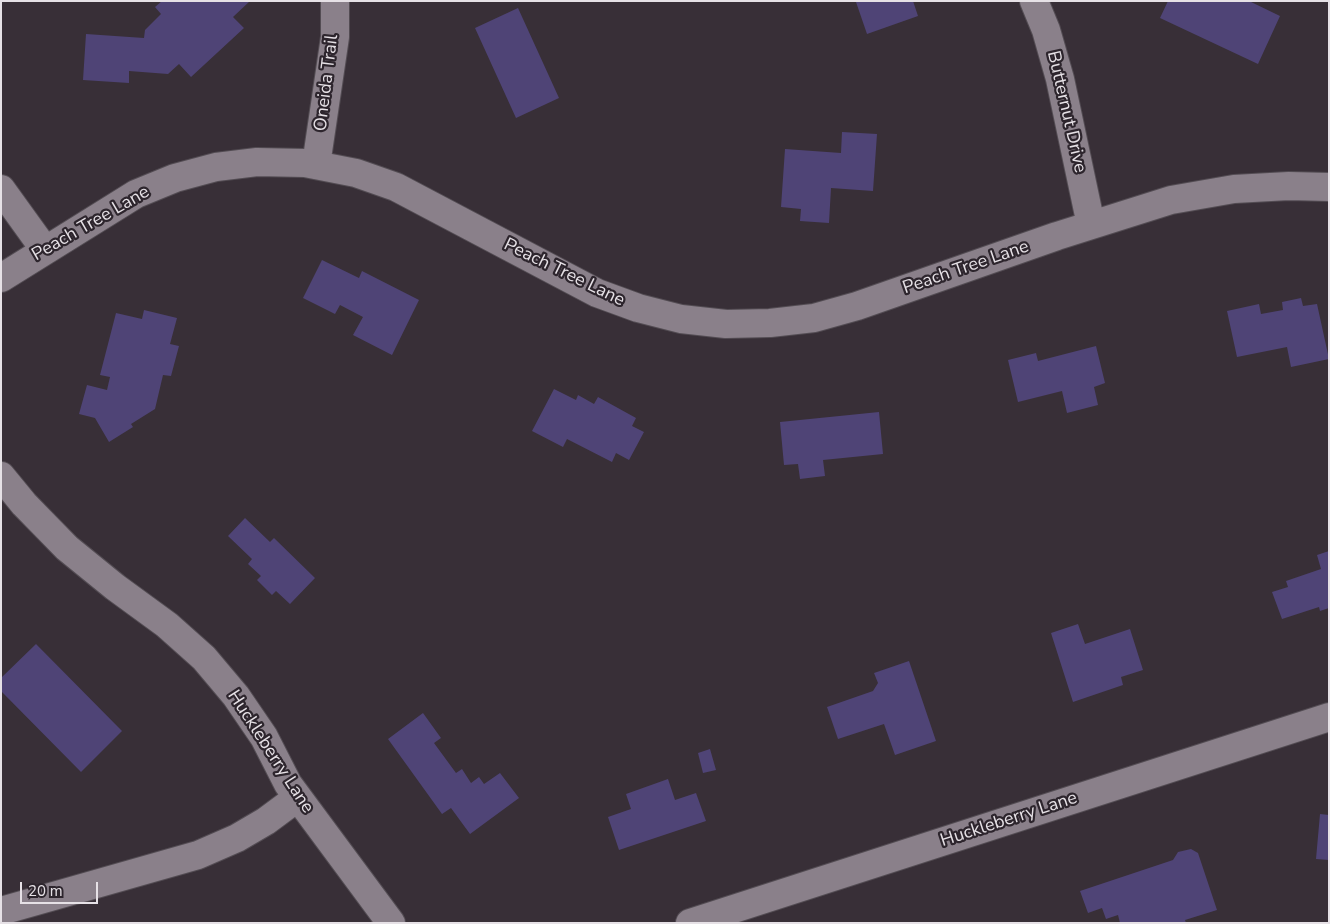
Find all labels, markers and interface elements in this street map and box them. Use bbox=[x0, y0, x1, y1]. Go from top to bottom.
street label: Oneida Trail bbox=[310, 33, 344, 133]
street label: Butternut Drive bbox=[1041, 49, 1091, 175]
street label: Peach Tree Lane bbox=[28, 182, 154, 266]
street label: Peach Tree Lane bbox=[500, 234, 628, 312]
street label: Peach Tree Lane bbox=[900, 236, 1032, 300]
street label: Huckleberry Lane bbox=[222, 686, 318, 818]
street label: Huckleberry Lane bbox=[938, 788, 1080, 852]
scale bar bbox=[22, 872, 100, 904]
text: 20 m bbox=[28, 881, 63, 901]

